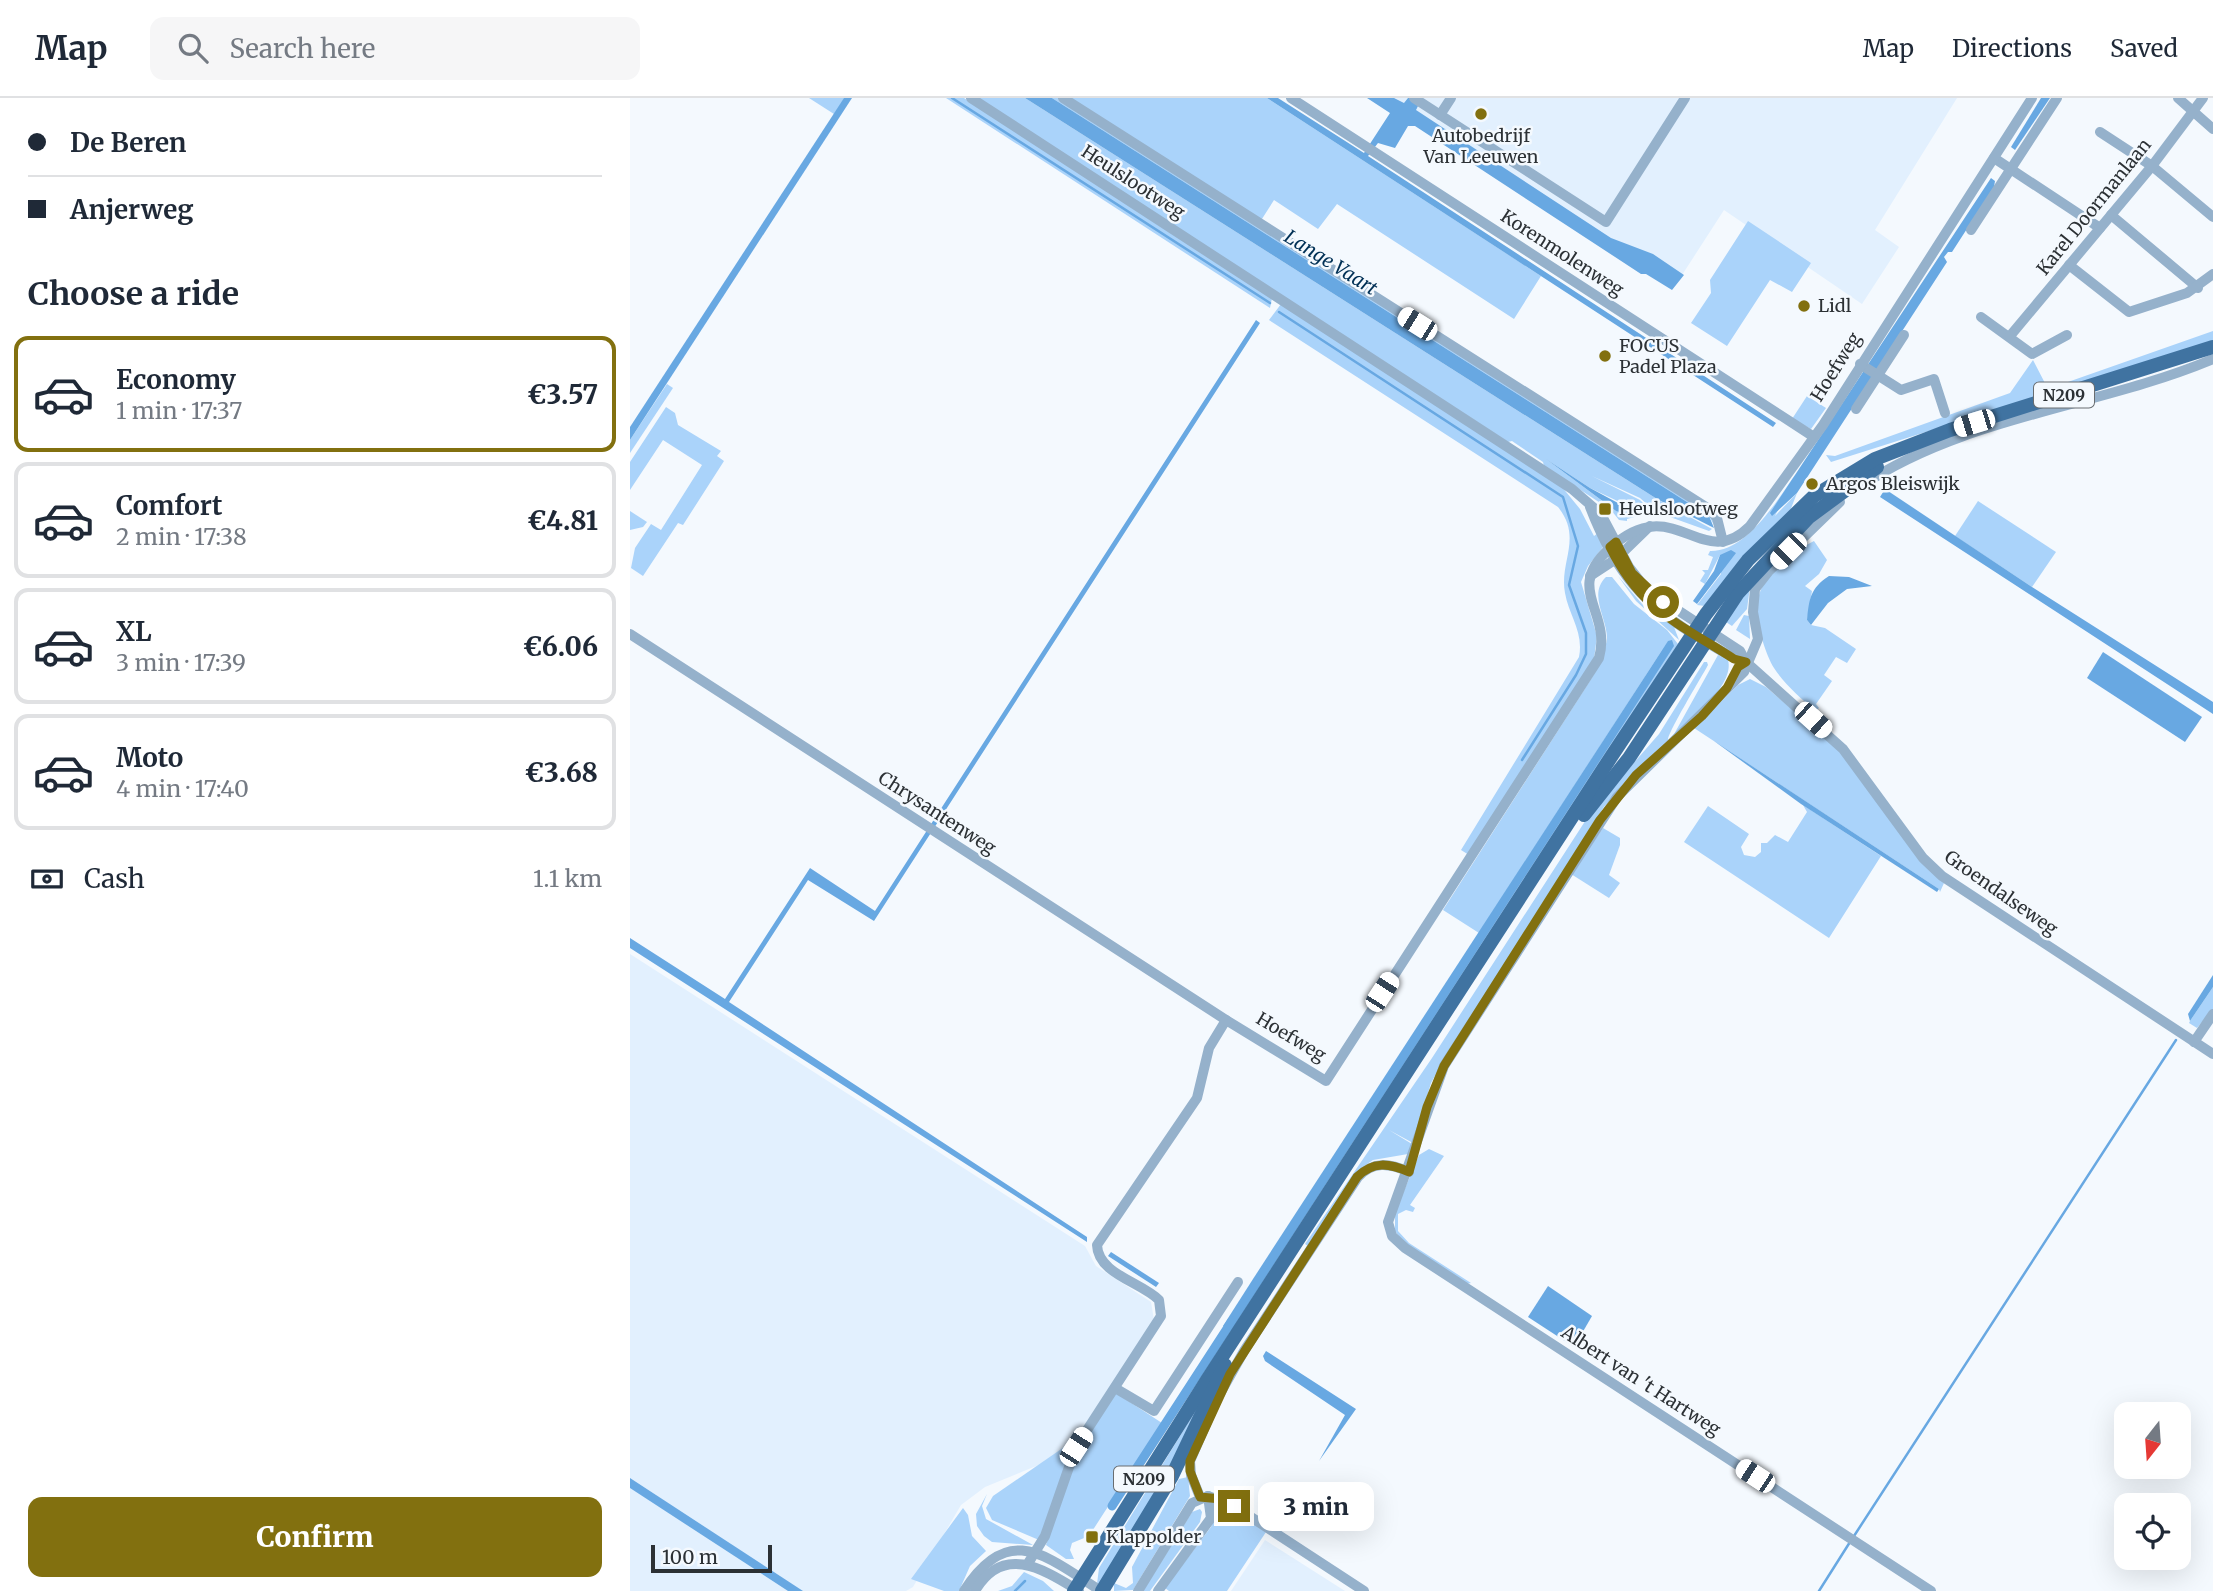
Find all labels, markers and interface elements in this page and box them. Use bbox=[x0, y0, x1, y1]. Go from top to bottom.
search box bbox=[150, 17, 640, 80]
text: Map bbox=[35, 28, 108, 69]
icon: search bbox=[174, 29, 212, 67]
text: Search here bbox=[230, 32, 375, 65]
text: Map bbox=[1863, 33, 1914, 64]
text: Directions bbox=[1952, 33, 2072, 64]
text: Saved bbox=[2110, 33, 2178, 64]
marker: Autobedrijf Van Leeuwen bbox=[1473, 106, 1489, 122]
place label: Autobedrijf Van Leeuwen bbox=[1423, 124, 1539, 168]
text: De Beren bbox=[70, 126, 187, 159]
street label: Karel Doormanlaan bbox=[2031, 134, 2156, 280]
street label: Heulslootweg bbox=[1077, 140, 1189, 224]
text: Anjerweg bbox=[70, 193, 193, 226]
street label: Korenmolenweg bbox=[1496, 204, 1628, 301]
water label: Lange Vaart bbox=[1280, 224, 1382, 300]
text: Choose a ride bbox=[28, 274, 239, 314]
place label: Lidl bbox=[1818, 294, 1852, 317]
marker: Lidl bbox=[1796, 298, 1812, 314]
car bbox=[1394, 304, 1441, 344]
street label: Hoefweg bbox=[1805, 328, 1866, 406]
place label: FOCUS Padel Plaza bbox=[1619, 334, 1717, 378]
marker: FOCUS Padel Plaza bbox=[1597, 348, 1613, 364]
icon: car bbox=[32, 363, 95, 426]
text: Economy bbox=[116, 363, 236, 396]
text: €3.57 bbox=[527, 378, 598, 411]
road number: N209 bbox=[2034, 382, 2094, 408]
text: 1 min · 17:37 bbox=[116, 396, 242, 425]
car bbox=[1951, 407, 1998, 439]
place label: Argos Bleiswijk bbox=[1825, 472, 1960, 495]
marker: Argos Bleiswijk bbox=[1804, 476, 1820, 492]
icon: car bbox=[32, 489, 95, 552]
text: Comfort bbox=[116, 489, 222, 522]
place label: Heulslootweg bbox=[1619, 497, 1738, 520]
marker: Heulslootweg bbox=[1597, 501, 1613, 517]
text: €4.81 bbox=[527, 504, 598, 537]
text: 2 min · 17:38 bbox=[116, 522, 247, 551]
car bbox=[1766, 529, 1811, 573]
route start bbox=[1647, 586, 1679, 618]
icon: car bbox=[32, 615, 95, 678]
text: XL bbox=[116, 615, 152, 648]
text: €6.06 bbox=[523, 630, 598, 663]
text: 3 min · 17:39 bbox=[116, 648, 246, 677]
car bbox=[1791, 698, 1836, 742]
icon: car bbox=[32, 741, 95, 804]
text: Moto bbox=[116, 741, 183, 774]
text: €3.68 bbox=[525, 756, 598, 789]
street label: Chrysantenweg bbox=[874, 766, 1001, 859]
text: 4 min · 17:40 bbox=[116, 774, 249, 803]
street label: Groendalseweg bbox=[1940, 845, 2062, 940]
icon: cash bbox=[28, 860, 66, 898]
text: Cash bbox=[84, 862, 145, 895]
text: 1.1 km bbox=[533, 864, 602, 893]
car bbox=[1362, 969, 1403, 1015]
street label: Hoefweg bbox=[1252, 1007, 1330, 1066]
street label: Albert van 't Hartweg bbox=[1556, 1320, 1725, 1441]
north arrow bbox=[2114, 1402, 2191, 1479]
map controls bbox=[2114, 1402, 2191, 1570]
car bbox=[1056, 1424, 1097, 1470]
car bbox=[1732, 1456, 1779, 1496]
road number: N209 bbox=[1114, 1466, 1174, 1492]
callout: 3 min bbox=[1258, 1482, 1374, 1530]
route end bbox=[1218, 1490, 1250, 1522]
text: 3 min bbox=[1283, 1492, 1349, 1521]
button: locate bbox=[2114, 1493, 2191, 1570]
button: Confirm bbox=[28, 1497, 602, 1577]
place label: Klappolder bbox=[1106, 1525, 1201, 1548]
marker: Klappolder bbox=[1084, 1529, 1100, 1545]
scale bar bbox=[651, 1542, 772, 1574]
text: 100 m bbox=[662, 1545, 718, 1569]

